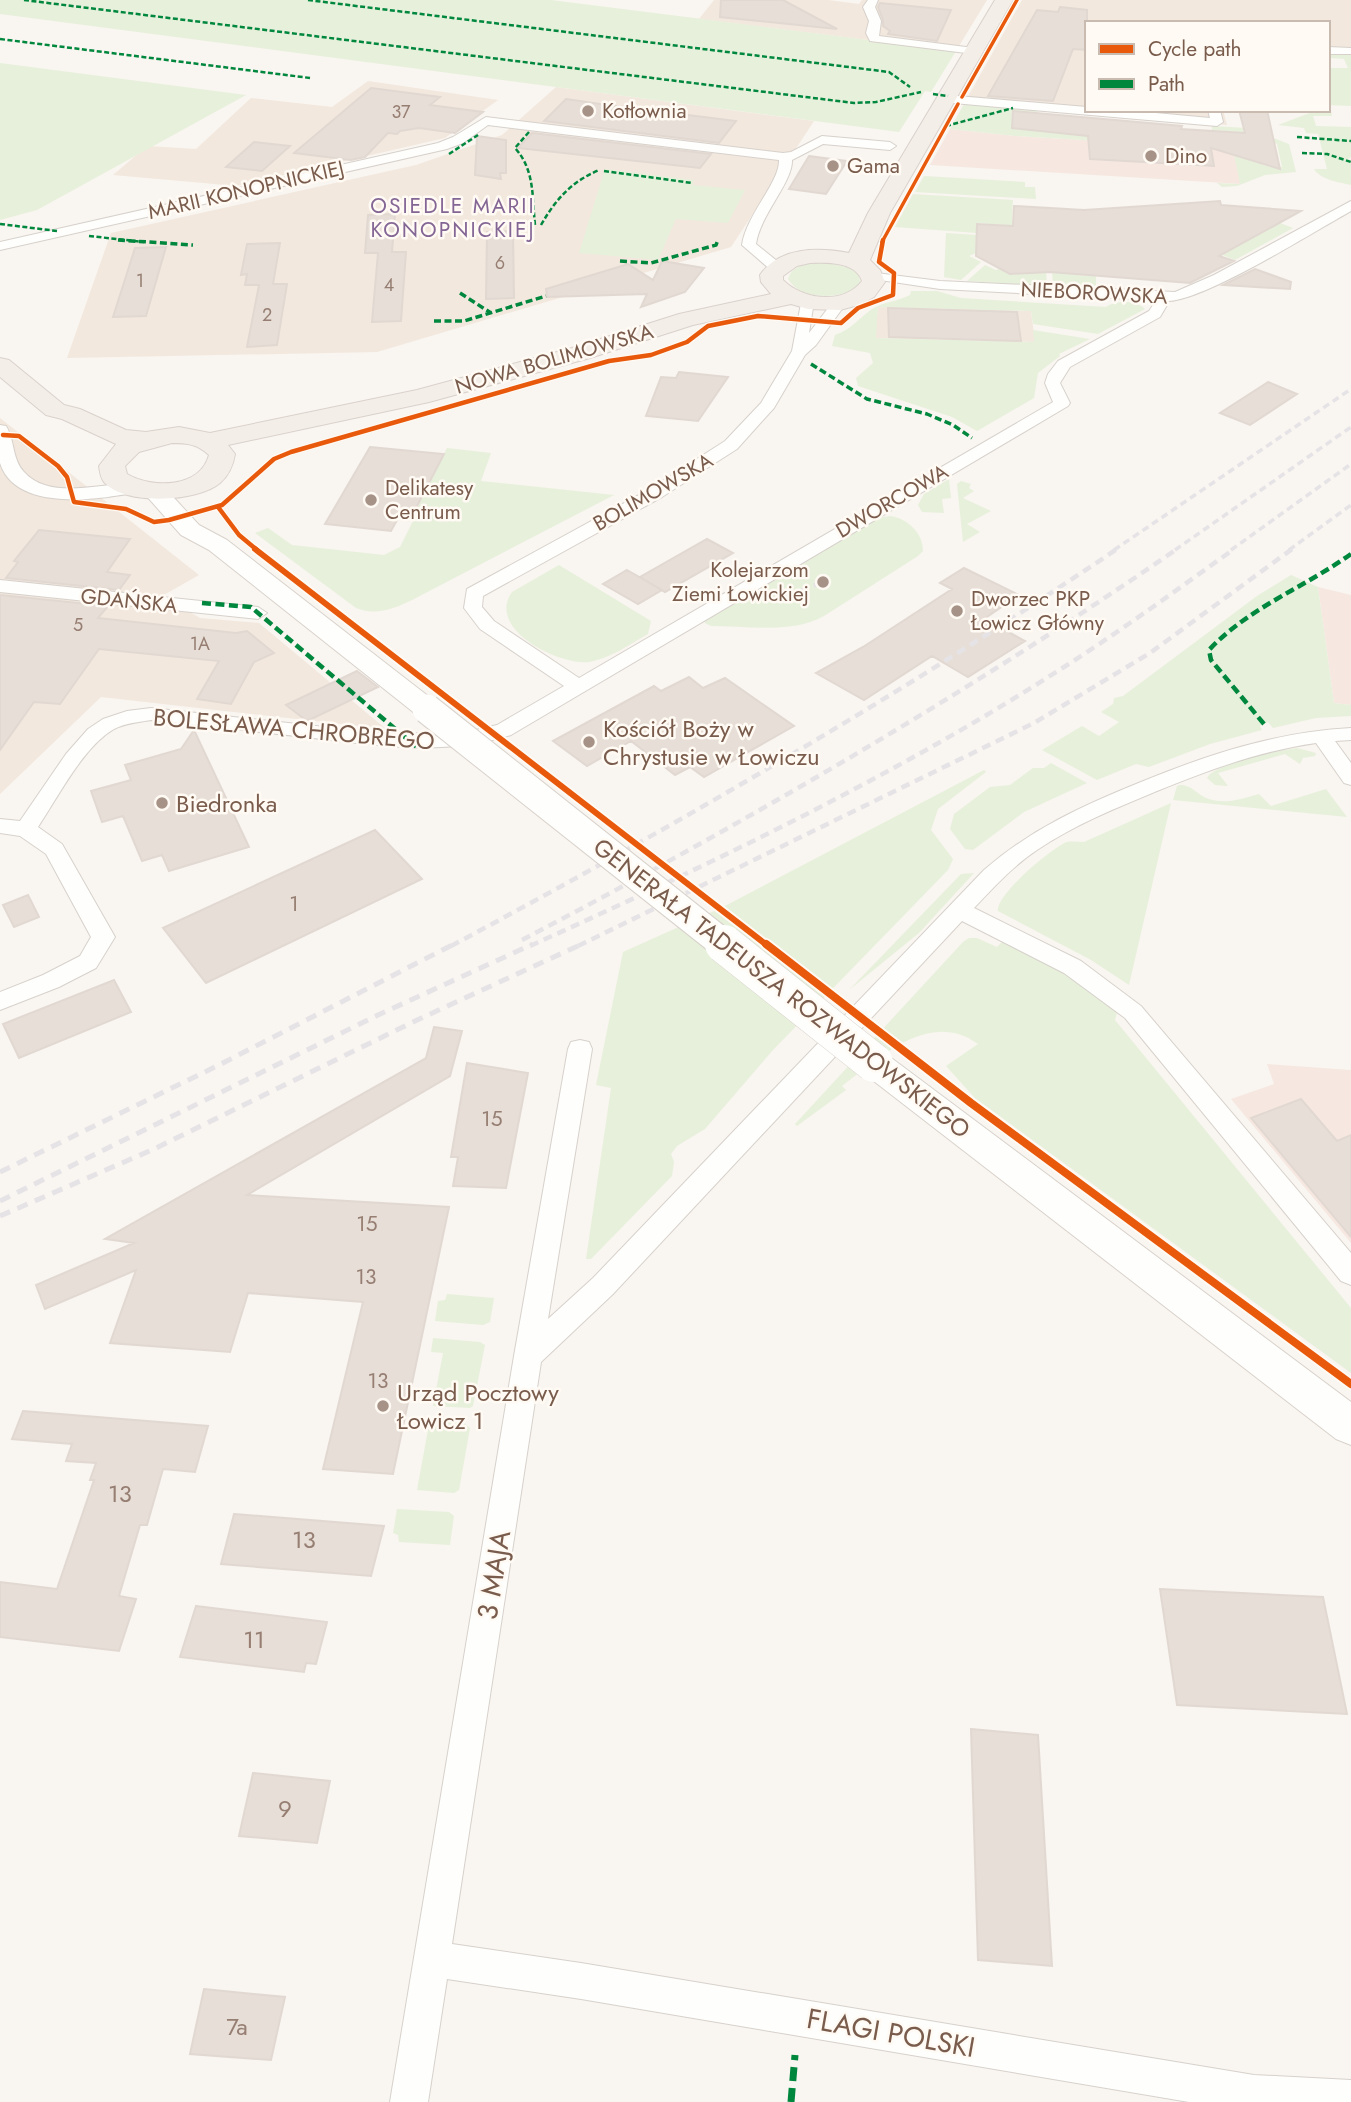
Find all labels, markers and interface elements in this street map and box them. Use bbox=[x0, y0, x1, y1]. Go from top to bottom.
legend bbox=[1085, 21, 1330, 112]
text: Cycle path bbox=[1148, 34, 1241, 64]
text: Path bbox=[1148, 69, 1185, 99]
place label: Kotłownia bbox=[602, 96, 687, 126]
house number: 37 bbox=[391, 99, 411, 125]
marker: Kotłownia bbox=[580, 103, 596, 119]
place label: Dino bbox=[1165, 141, 1207, 171]
marker: Dino bbox=[1143, 148, 1159, 164]
place label: Gama bbox=[847, 151, 900, 181]
street label: MARII KONOPNICKIEJ bbox=[145, 153, 347, 227]
marker: Gama bbox=[825, 158, 841, 174]
district label: OSIEDLE MARII KONOPNICKIEJ bbox=[370, 191, 536, 245]
house number: 6 bbox=[495, 250, 505, 276]
house number: 1 bbox=[136, 268, 144, 294]
house number: 4 bbox=[384, 272, 394, 298]
street label: NIEBOROWSKA bbox=[1020, 274, 1168, 312]
house number: 2 bbox=[262, 302, 272, 328]
street label: NOWA BOLIMOWSKA bbox=[451, 316, 657, 402]
street label: BOLIMOWSKA bbox=[588, 445, 719, 538]
street label: DWORCOWA bbox=[830, 457, 954, 545]
place label: Delikatesy Centrum bbox=[385, 473, 474, 527]
marker: Delikatesy Centrum bbox=[363, 492, 379, 508]
place label: Kolejarzom Ziemi Łowickiej bbox=[672, 555, 809, 609]
marker: Kolejarzom Ziemi Łowickiej bbox=[815, 574, 831, 590]
street label: GDAŃSKA bbox=[79, 581, 179, 621]
place label: Dworzec PKP Łowicz Główny bbox=[970, 584, 1105, 638]
marker: Dworzec PKP Łowicz Główny bbox=[949, 603, 965, 619]
house number: 5 bbox=[73, 612, 83, 638]
house number: 1A bbox=[190, 631, 210, 657]
street label: BOLESŁAWA CHROBREGO bbox=[152, 699, 436, 759]
place label: Kościół Boży w Chrystusie w Łowiczu bbox=[603, 711, 820, 774]
marker: Kościół Boży w Chrystusie w Łowiczu bbox=[581, 734, 597, 750]
place label: Biedronka bbox=[176, 786, 277, 821]
marker: Biedronka bbox=[154, 795, 170, 811]
street label: GENERAŁA TADEUSZA ROZWADOWSKIEGO bbox=[586, 829, 978, 1147]
house number: 1 bbox=[289, 889, 299, 919]
house number: 15 bbox=[481, 1104, 503, 1134]
house number: 15 bbox=[356, 1209, 378, 1239]
house number: 13 bbox=[356, 1262, 376, 1292]
house number: 13 bbox=[368, 1366, 388, 1396]
place label: Urząd Pocztowy Łowicz 1 bbox=[396, 1375, 559, 1438]
marker: Urząd Pocztowy Łowicz 1 bbox=[375, 1398, 391, 1414]
house number: 13 bbox=[108, 1476, 132, 1511]
house number: 13 bbox=[292, 1522, 316, 1557]
street label: 3 MAJA bbox=[467, 1527, 521, 1623]
house number: 11 bbox=[243, 1622, 265, 1657]
house number: 9 bbox=[278, 1791, 292, 1826]
street label: FLAGI POLSKI bbox=[804, 1998, 978, 2068]
house number: 7a bbox=[226, 2009, 248, 2044]

